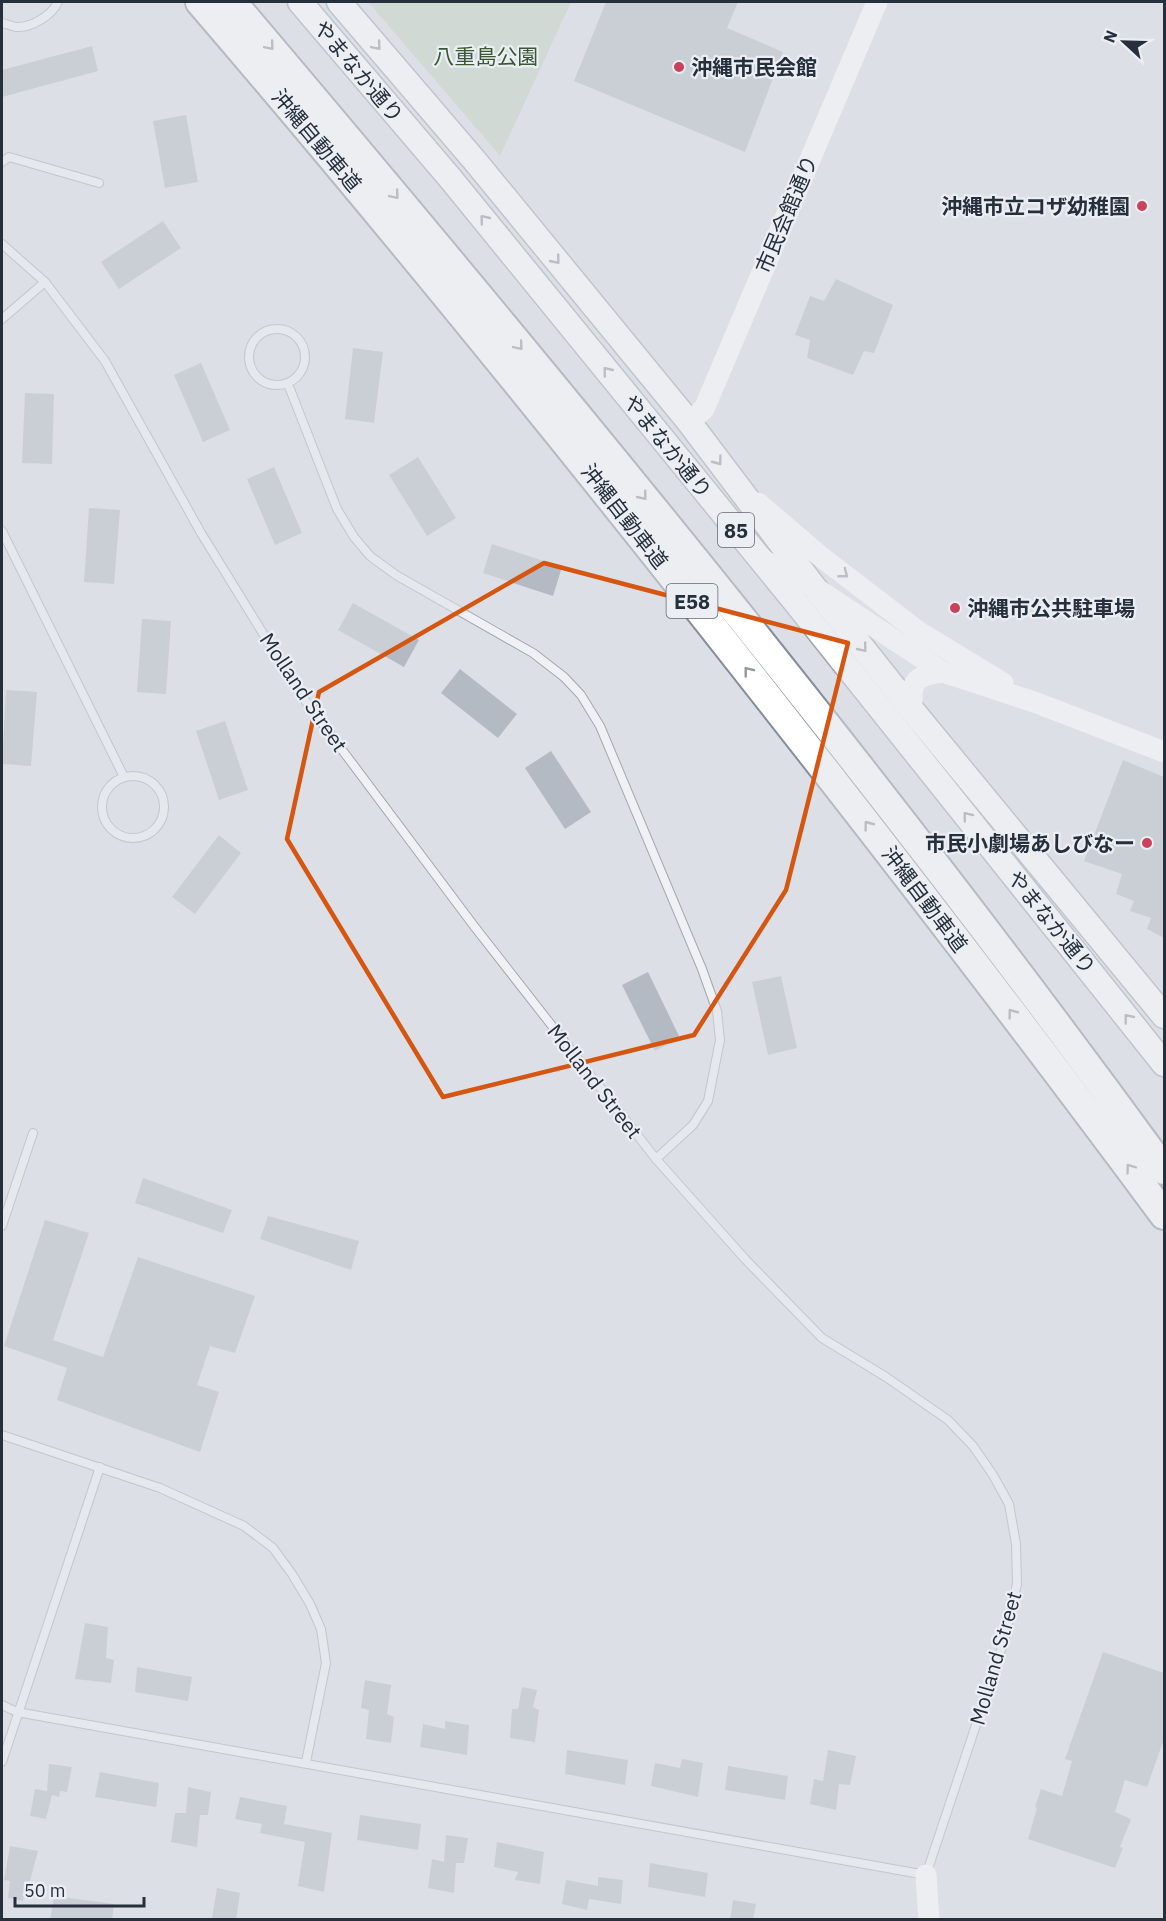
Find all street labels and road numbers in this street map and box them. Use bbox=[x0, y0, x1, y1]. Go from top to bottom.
street label: やまなか通り bbox=[308, 14, 410, 128]
street label: 沖縄自動車道 bbox=[266, 83, 368, 197]
street label: 市民会館通り bbox=[748, 151, 824, 277]
street label: やまなか通り bbox=[617, 388, 719, 504]
street label: 沖縄自動車道 bbox=[575, 458, 675, 574]
road number: 85 bbox=[718, 513, 754, 547]
road number: E58 bbox=[666, 584, 718, 618]
street label: Molland Street bbox=[254, 627, 354, 757]
street label: 沖縄自動車道 bbox=[876, 840, 974, 958]
street label: やまなか通り bbox=[1001, 864, 1103, 980]
street label: Molland Street bbox=[541, 1018, 649, 1144]
street label: Molland Street bbox=[963, 1588, 1027, 1728]

